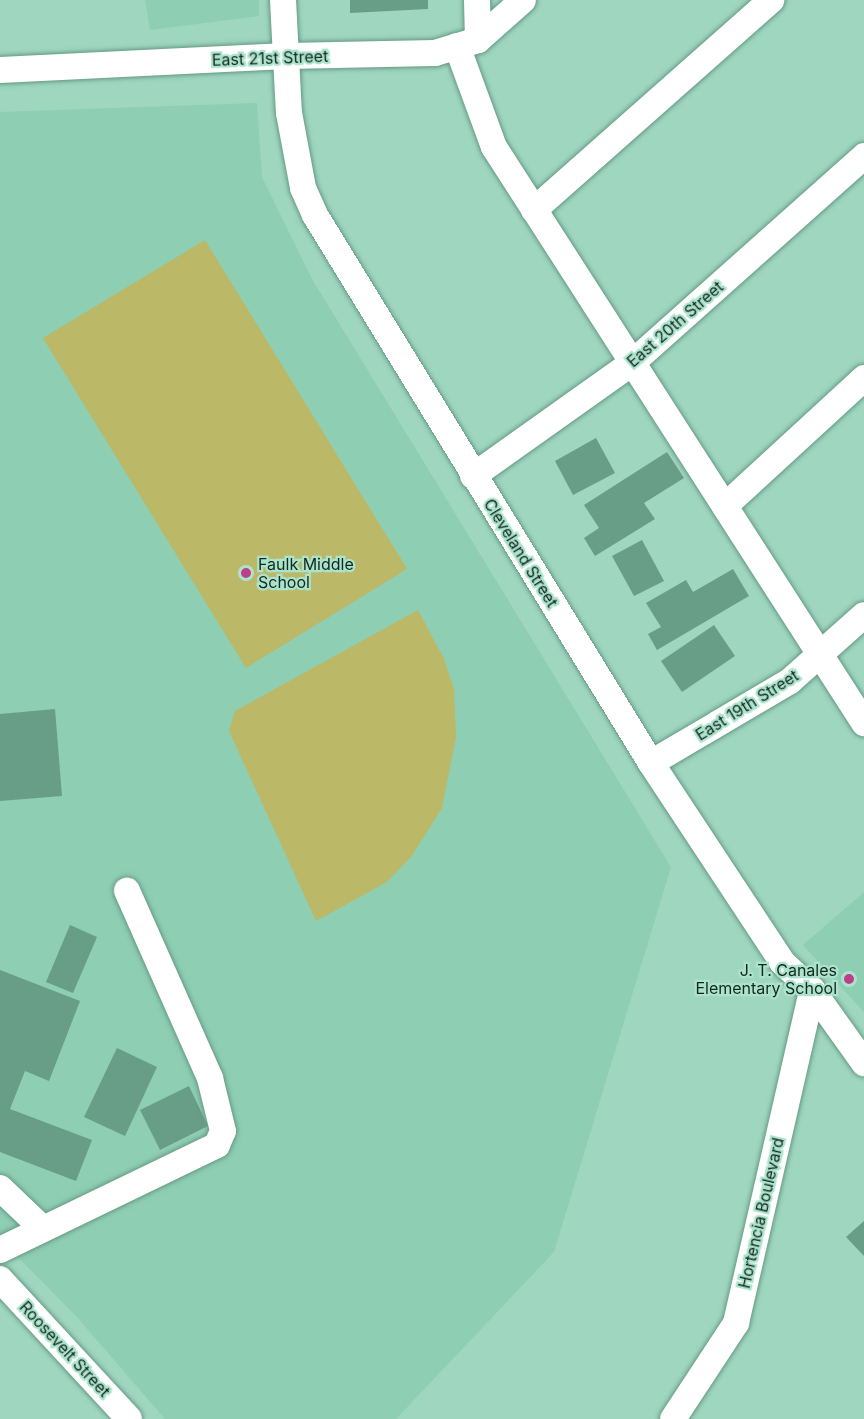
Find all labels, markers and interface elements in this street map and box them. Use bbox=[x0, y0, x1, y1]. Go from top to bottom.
street label: East 21st Street bbox=[212, 46, 328, 70]
street label: East 20th Street bbox=[623, 277, 727, 371]
street label: Cleveland Street bbox=[480, 495, 562, 611]
place label: Faulk Middle School bbox=[258, 554, 354, 592]
marker: Faulk Middle School bbox=[239, 566, 253, 580]
street label: East 19th Street bbox=[692, 666, 802, 744]
place label: J. T. Canales Elementary School bbox=[695, 960, 837, 998]
marker: J. T. Canales Elementary School bbox=[842, 972, 856, 986]
street label: Hortencia Boulevard bbox=[734, 1136, 788, 1290]
street label: Roosevelt Street bbox=[16, 1297, 114, 1401]

